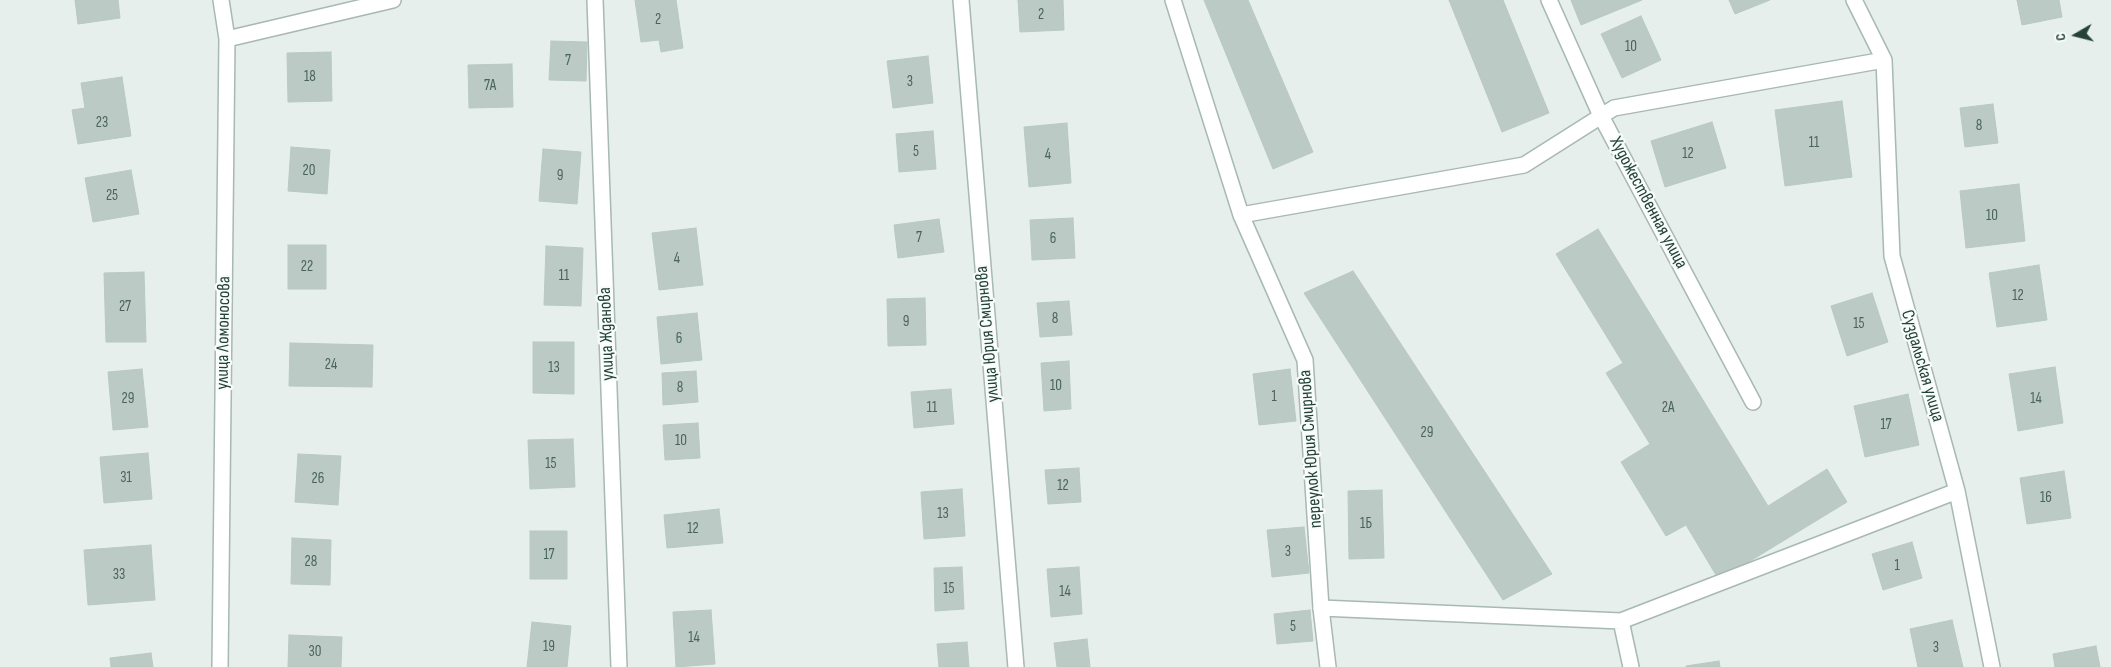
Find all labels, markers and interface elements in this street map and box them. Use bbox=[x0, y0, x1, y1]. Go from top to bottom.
house number: 2 bbox=[1038, 6, 1044, 24]
north arrow bbox=[2051, 10, 2101, 60]
house number: 2 bbox=[655, 11, 661, 29]
text: С bbox=[2052, 32, 2070, 42]
house number: 10 bbox=[1625, 38, 1637, 56]
house number: 7 bbox=[565, 52, 571, 70]
house number: 18 bbox=[304, 68, 316, 86]
house number: 3 bbox=[907, 73, 913, 91]
house number: 7А bbox=[484, 77, 496, 95]
house number: 23 bbox=[96, 114, 108, 132]
house number: 8 bbox=[1976, 117, 1982, 135]
street label: Художественная улица bbox=[1604, 133, 1692, 273]
house number: 11 bbox=[1809, 134, 1819, 152]
house number: 5 bbox=[913, 143, 919, 161]
house number: 12 bbox=[1682, 145, 1694, 163]
house number: 4 bbox=[1045, 146, 1051, 164]
house number: 20 bbox=[303, 162, 315, 180]
house number: 9 bbox=[557, 167, 563, 185]
house number: 25 bbox=[106, 187, 118, 205]
house number: 10 bbox=[1986, 207, 1998, 225]
house number: 7 bbox=[916, 229, 922, 247]
house number: 6 bbox=[1050, 230, 1056, 248]
house number: 4 bbox=[674, 250, 680, 268]
house number: 22 bbox=[301, 258, 313, 276]
street label: улица Юрия Смирнова bbox=[971, 265, 1005, 403]
house number: 11 bbox=[559, 267, 569, 285]
street label: улица Ломоносова bbox=[212, 276, 236, 390]
street label: улица Жданова bbox=[595, 287, 619, 381]
house number: 12 bbox=[2012, 287, 2024, 305]
house number: 27 bbox=[119, 298, 131, 316]
street label: Суздальская улица bbox=[1896, 308, 1948, 424]
house number: 8 bbox=[1052, 310, 1058, 328]
house number: 9 bbox=[903, 313, 909, 331]
house number: 15 bbox=[1853, 315, 1865, 333]
house number: 6 bbox=[676, 330, 682, 348]
house number: 24 bbox=[325, 356, 337, 374]
house number: 13 bbox=[548, 359, 560, 377]
street label: переулок Юрия Смирнова bbox=[1295, 369, 1327, 529]
house number: 10 bbox=[1050, 377, 1062, 395]
house number: 8 bbox=[677, 379, 683, 397]
house number: 1 bbox=[1271, 388, 1277, 406]
house number: 29 bbox=[122, 390, 134, 408]
house number: 14 bbox=[2030, 390, 2042, 408]
house number: 11 bbox=[927, 399, 937, 417]
house number: 2А bbox=[1662, 399, 1674, 417]
house number: 17 bbox=[1880, 416, 1892, 434]
house number: 29 bbox=[1421, 424, 1433, 442]
house number: 10 bbox=[675, 432, 687, 450]
house number: 15 bbox=[545, 455, 557, 473]
house number: 31 bbox=[120, 469, 132, 487]
house number: 26 bbox=[312, 470, 324, 488]
house number: 12 bbox=[1057, 477, 1069, 495]
house number: 16 bbox=[2040, 489, 2052, 507]
house number: 13 bbox=[937, 505, 949, 523]
house number: 1Б bbox=[1360, 515, 1372, 533]
house number: 12 bbox=[687, 520, 699, 538]
house number: 3 bbox=[1285, 543, 1291, 561]
house number: 17 bbox=[543, 546, 555, 564]
house number: 28 bbox=[305, 553, 317, 571]
house number: 1 bbox=[1894, 557, 1900, 575]
house number: 33 bbox=[113, 566, 125, 584]
house number: 15 bbox=[943, 580, 955, 598]
house number: 14 bbox=[1059, 583, 1071, 601]
house number: 5 bbox=[1290, 618, 1296, 636]
house number: 14 bbox=[688, 629, 700, 647]
house number: 19 bbox=[543, 638, 555, 656]
house number: 3 bbox=[1933, 639, 1939, 657]
house number: 30 bbox=[309, 643, 321, 661]

